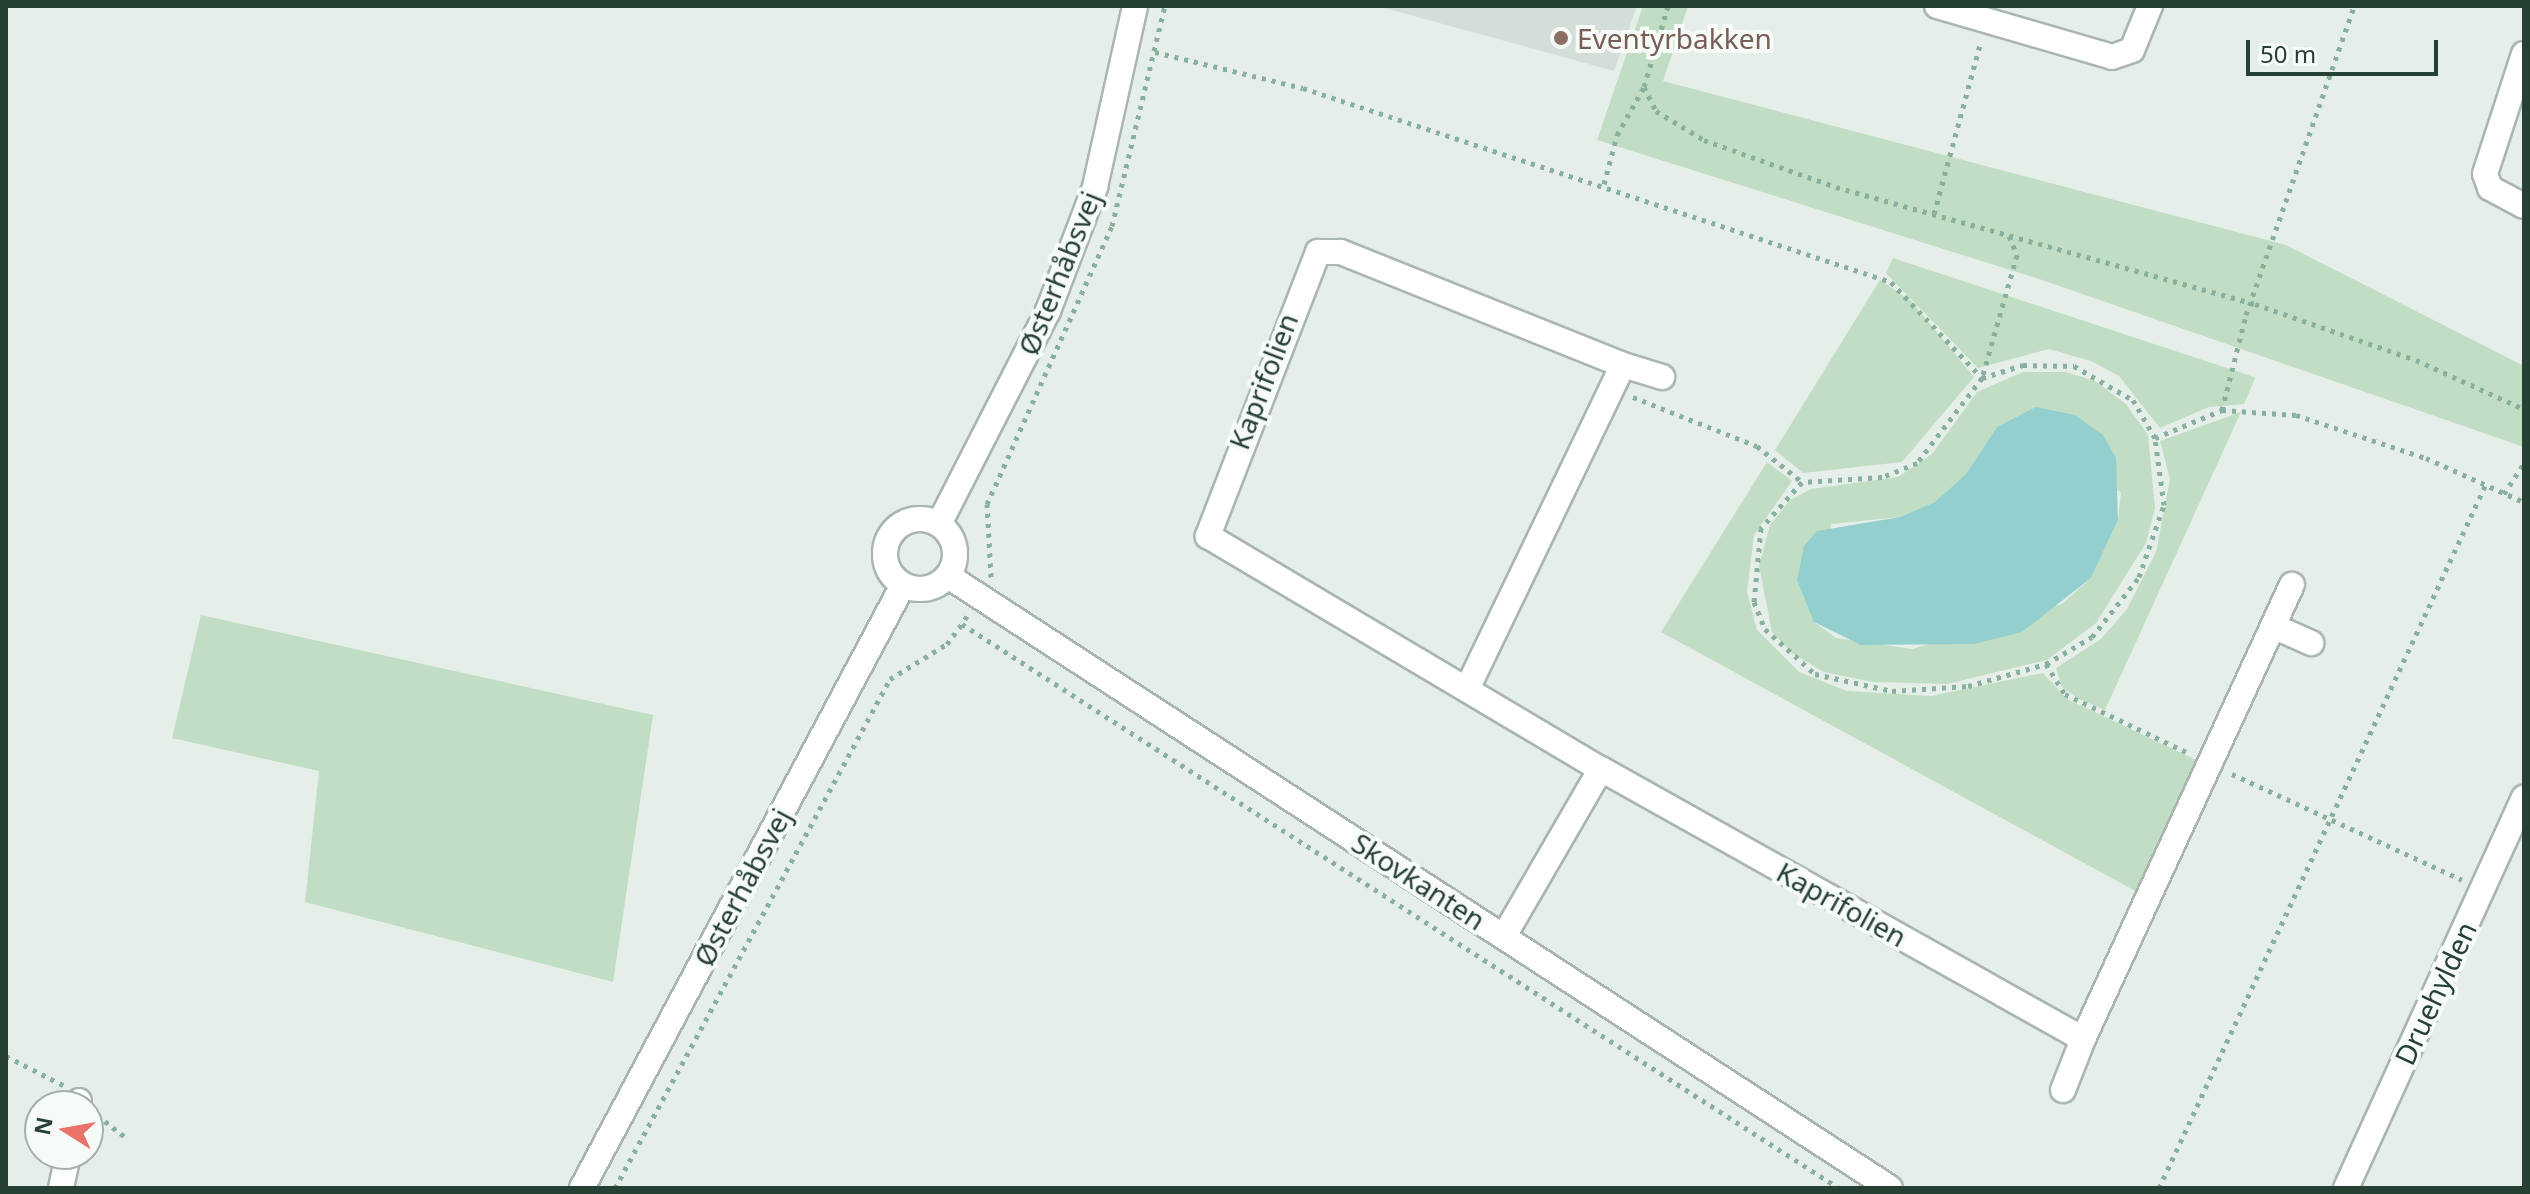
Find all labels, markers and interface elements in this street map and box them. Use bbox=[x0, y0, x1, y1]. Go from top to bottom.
place label: Eventyrbakken bbox=[1577, 21, 1772, 55]
scale bar bbox=[2250, 24, 2442, 74]
marker: Eventyrbakken bbox=[1552, 29, 1570, 47]
text: 50 m bbox=[2260, 37, 2316, 70]
street label: Østerhåbsvej bbox=[1011, 186, 1107, 360]
street label: Kaprifolien bbox=[1222, 308, 1304, 454]
street label: Østerhåbsvej bbox=[686, 802, 798, 972]
street label: Skovkanten bbox=[1346, 825, 1492, 937]
street label: Kaprifolien bbox=[1771, 855, 1913, 953]
street label: Druehylden bbox=[2387, 916, 2483, 1070]
north arrow bbox=[24, 1090, 104, 1170]
text: N bbox=[26, 1114, 59, 1137]

